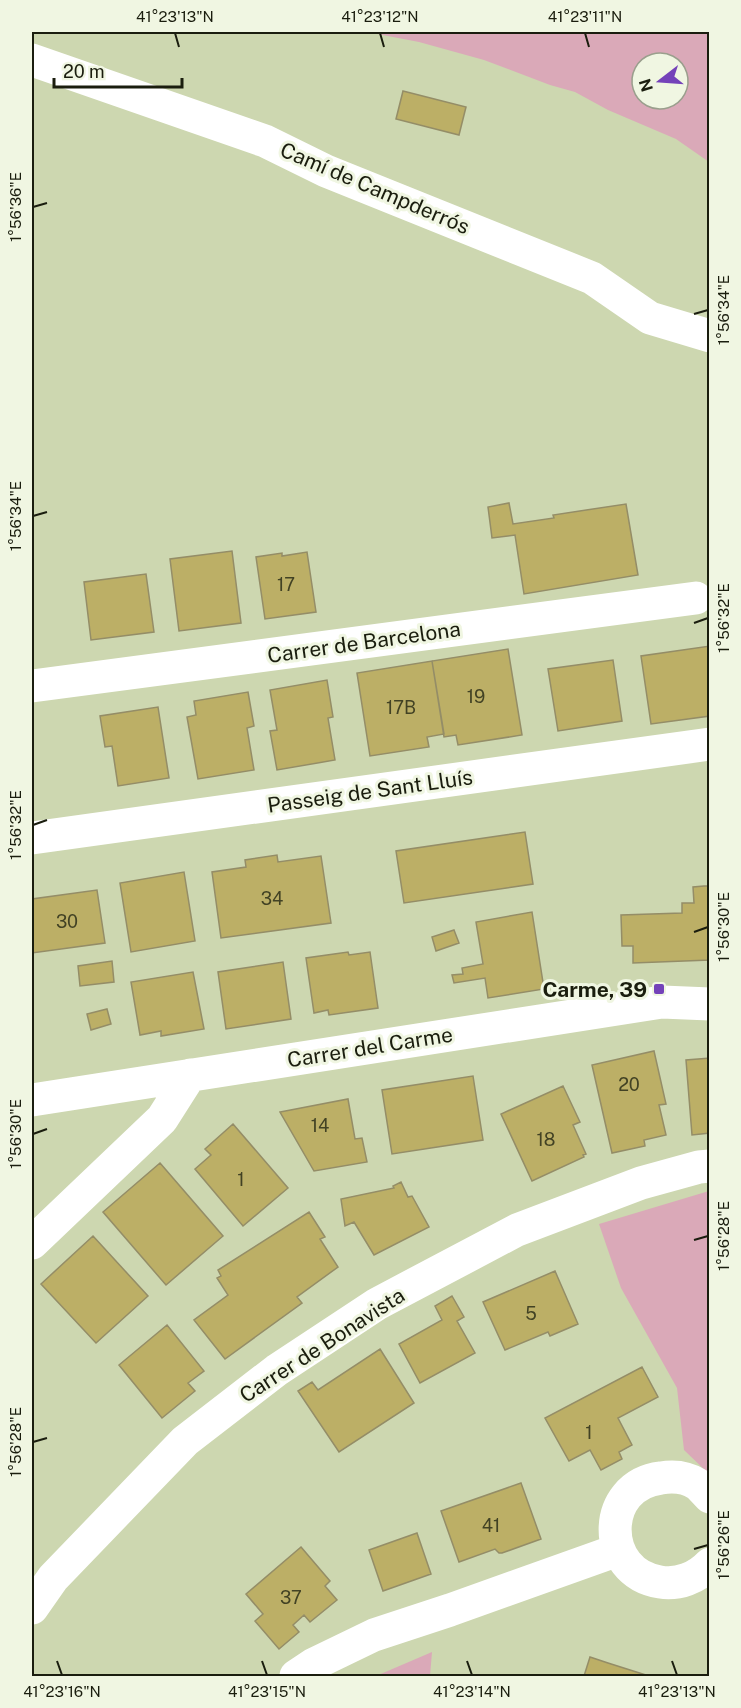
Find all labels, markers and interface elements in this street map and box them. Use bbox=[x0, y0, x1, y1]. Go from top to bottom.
text: 41°23'13"N bbox=[136, 8, 214, 25]
text: 41°23'12"N bbox=[341, 8, 419, 25]
text: 41°23'11"N bbox=[548, 8, 622, 25]
scale bar bbox=[54, 51, 182, 89]
north arrow bbox=[630, 51, 690, 111]
text: 20 m bbox=[63, 61, 105, 82]
text: N bbox=[635, 76, 657, 94]
street label: Camí de Campderrós bbox=[277, 137, 473, 239]
text: 1°56'36"E bbox=[7, 172, 24, 242]
text: 1°56'34"E bbox=[715, 275, 732, 345]
text: 1°56'34"E bbox=[7, 481, 24, 551]
house number: 17 bbox=[277, 574, 295, 595]
text: 1°56'32"E bbox=[715, 583, 732, 653]
street label: Carrer de Barcelona bbox=[266, 616, 462, 668]
house number: 19 bbox=[467, 686, 485, 707]
house number: 17B bbox=[386, 697, 416, 718]
street label: Passeig de Sant Lluís bbox=[266, 764, 474, 818]
text: 1°56'32"E bbox=[7, 790, 24, 860]
house number: 34 bbox=[261, 888, 283, 909]
text: 1°56'30"E bbox=[715, 892, 732, 962]
house number: 30 bbox=[56, 911, 78, 932]
place label: Carme, 39 bbox=[543, 977, 647, 1002]
marker: Carme, 39 bbox=[652, 982, 666, 996]
street label: Carrer del Carme bbox=[285, 1022, 455, 1072]
house number: 20 bbox=[618, 1074, 640, 1095]
text: 1°56'30"E bbox=[7, 1099, 24, 1169]
house number: 14 bbox=[311, 1115, 329, 1136]
house number: 18 bbox=[537, 1129, 555, 1150]
house number: 1 bbox=[237, 1169, 245, 1190]
text: 1°56'28"E bbox=[715, 1201, 732, 1271]
street label: Carrer de Bonavista bbox=[235, 1282, 409, 1408]
house number: 5 bbox=[525, 1303, 537, 1324]
text: 1°56'28"E bbox=[7, 1407, 24, 1477]
house number: 1 bbox=[585, 1422, 593, 1443]
text: 1°56'26"E bbox=[715, 1510, 732, 1580]
house number: 41 bbox=[482, 1515, 500, 1536]
house number: 37 bbox=[280, 1587, 302, 1608]
text: 41°23'16"N bbox=[23, 1683, 101, 1700]
text: 41°23'15"N bbox=[228, 1683, 306, 1700]
text: 41°23'14"N bbox=[433, 1683, 511, 1700]
text: 41°23'13"N bbox=[638, 1683, 716, 1700]

